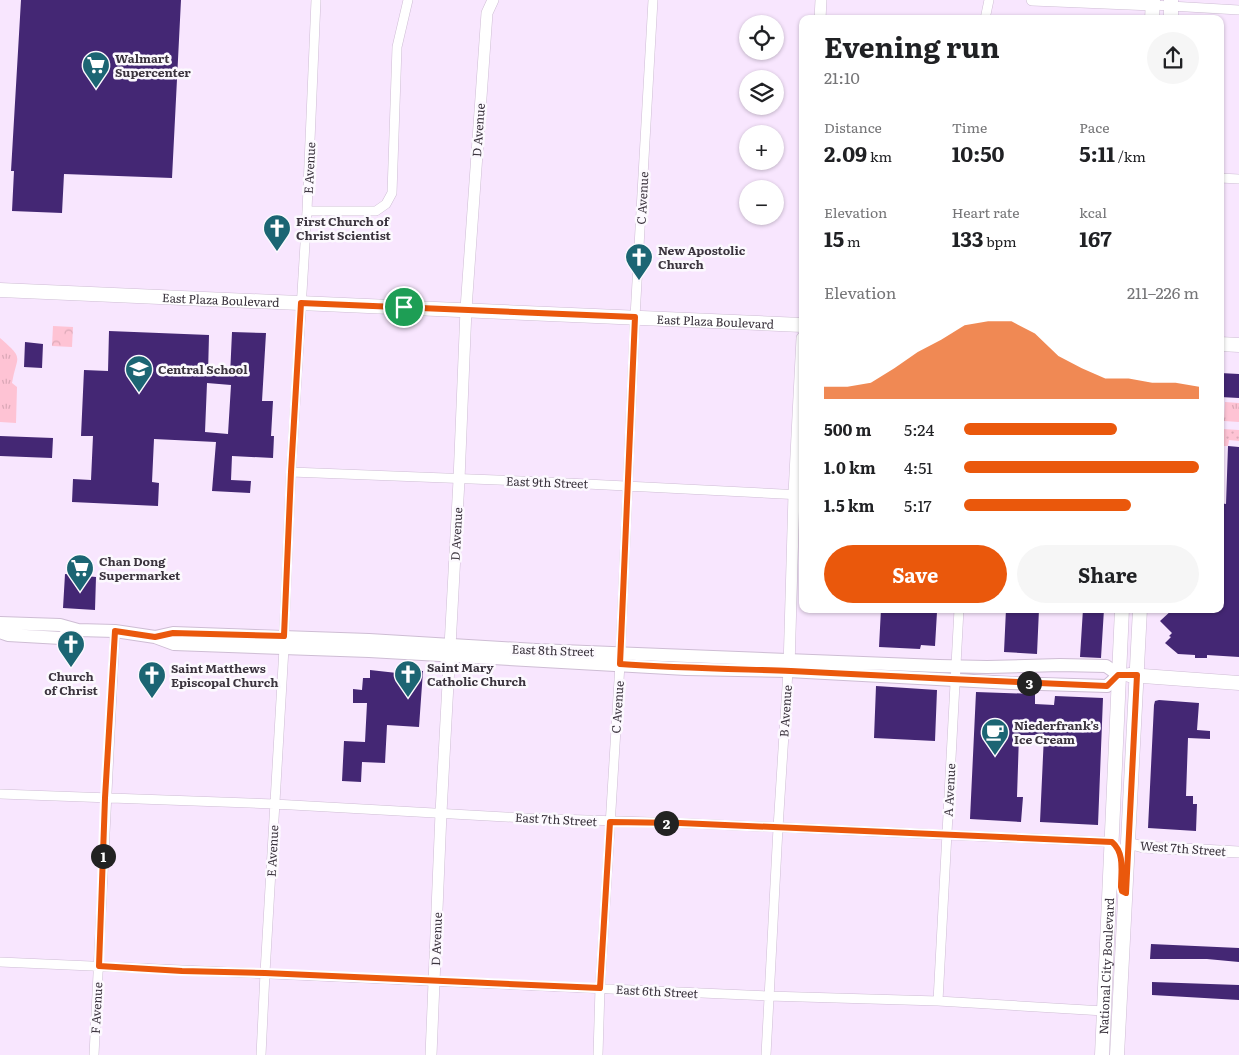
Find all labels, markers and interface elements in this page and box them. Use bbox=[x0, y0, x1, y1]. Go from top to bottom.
map controls bbox=[739, 15, 784, 225]
button: locate bbox=[739, 15, 784, 60]
text: Evening run bbox=[824, 25, 1000, 67]
button: share bbox=[1147, 32, 1199, 84]
place label: Walmart Supercenter bbox=[115, 49, 191, 81]
supermarket icon: Walmart Supercenter bbox=[81, 50, 111, 89]
text: 21:10 bbox=[824, 65, 860, 89]
button: layers bbox=[739, 70, 784, 115]
street label: D Avenue bbox=[467, 103, 489, 157]
text: Distance bbox=[824, 117, 882, 137]
text: Time bbox=[952, 117, 987, 137]
text: Pace bbox=[1079, 117, 1109, 137]
button: + bbox=[739, 125, 784, 170]
text: 2.09 bbox=[824, 137, 867, 168]
text: 10:50 bbox=[952, 137, 1005, 168]
text: 5:11 bbox=[1079, 137, 1115, 168]
street label: E Avenue bbox=[299, 141, 319, 195]
text: km bbox=[867, 146, 892, 166]
text: /km bbox=[1115, 146, 1146, 166]
street label: C Avenue bbox=[632, 171, 652, 225]
button: − bbox=[739, 180, 784, 225]
text: Elevation bbox=[824, 202, 887, 222]
text: Heart rate bbox=[952, 202, 1020, 222]
text: kcal bbox=[1079, 202, 1107, 222]
place label: First Church of Christ Scientist bbox=[296, 212, 392, 244]
church icon: First Church of Christ Scientist bbox=[262, 213, 292, 252]
text: 15 bbox=[824, 222, 844, 253]
text: 133 bbox=[952, 222, 983, 253]
text: 167 bbox=[1079, 222, 1112, 253]
text: m bbox=[844, 231, 861, 251]
text: bpm bbox=[983, 231, 1017, 251]
place label: New Apostolic Church bbox=[658, 241, 746, 273]
church icon: New Apostolic Church bbox=[624, 242, 654, 281]
text: Elevation bbox=[824, 280, 896, 304]
text: 211–226 m bbox=[1127, 280, 1199, 304]
pin bbox=[383, 286, 425, 328]
street label: East Plaza Boulevard bbox=[162, 288, 281, 311]
icon: arrive bbox=[390, 293, 418, 321]
street label: East Plaza Boulevard bbox=[656, 310, 775, 333]
school or university icon: Central School bbox=[124, 354, 154, 393]
place label: Central School bbox=[158, 360, 248, 378]
text: 500 m bbox=[824, 417, 872, 441]
text: 5:24 bbox=[904, 417, 934, 441]
text: 1.0 km bbox=[824, 455, 876, 479]
text: 4:51 bbox=[904, 455, 933, 479]
street label: East 9th Street bbox=[506, 472, 589, 492]
text: 1.5 km bbox=[824, 493, 874, 517]
text: 5:17 bbox=[904, 493, 932, 517]
street label: D Avenue bbox=[446, 507, 466, 561]
button: Save bbox=[824, 545, 1007, 603]
button: Share bbox=[1017, 545, 1199, 603]
place label: Chan Dong Supermarket bbox=[99, 552, 181, 584]
supermarket icon: Chan Dong Supermarket bbox=[65, 553, 95, 592]
church icon: Church of Christ bbox=[56, 629, 86, 668]
street label: East 8th Street bbox=[511, 640, 595, 660]
place label: Saint Mary Catholic Church bbox=[427, 658, 526, 690]
place label: Saint Matthews Episcopal Church bbox=[171, 659, 278, 691]
church icon: Saint Mary Catholic Church bbox=[393, 659, 423, 698]
church icon: Saint Matthews Episcopal Church bbox=[137, 660, 167, 699]
place label: Church of Christ bbox=[44, 667, 99, 699]
pin: 3 bbox=[1016, 670, 1042, 696]
text: 3 bbox=[1026, 673, 1033, 693]
street label: C Avenue bbox=[606, 680, 628, 734]
street label: B Avenue bbox=[774, 684, 796, 738]
place label: Niederfrank’s Ice Cream bbox=[1014, 716, 1099, 748]
cafe icon: Niederfrank’s Ice Cream bbox=[980, 717, 1010, 756]
street label: A Avenue bbox=[939, 763, 959, 817]
street label: East 7th Street bbox=[515, 808, 598, 830]
pin: 2 bbox=[654, 810, 678, 836]
text: 2 bbox=[663, 813, 670, 833]
street label: E Avenue bbox=[262, 824, 282, 878]
street label: West 7th Street bbox=[1139, 836, 1227, 860]
pin: 1 bbox=[90, 844, 116, 868]
text: 1 bbox=[101, 846, 106, 866]
street label: National City Boulevard bbox=[1094, 897, 1118, 1035]
street label: D Avenue bbox=[426, 912, 446, 966]
street label: East 6th Street bbox=[615, 980, 699, 1002]
street label: F Avenue bbox=[86, 982, 106, 1034]

